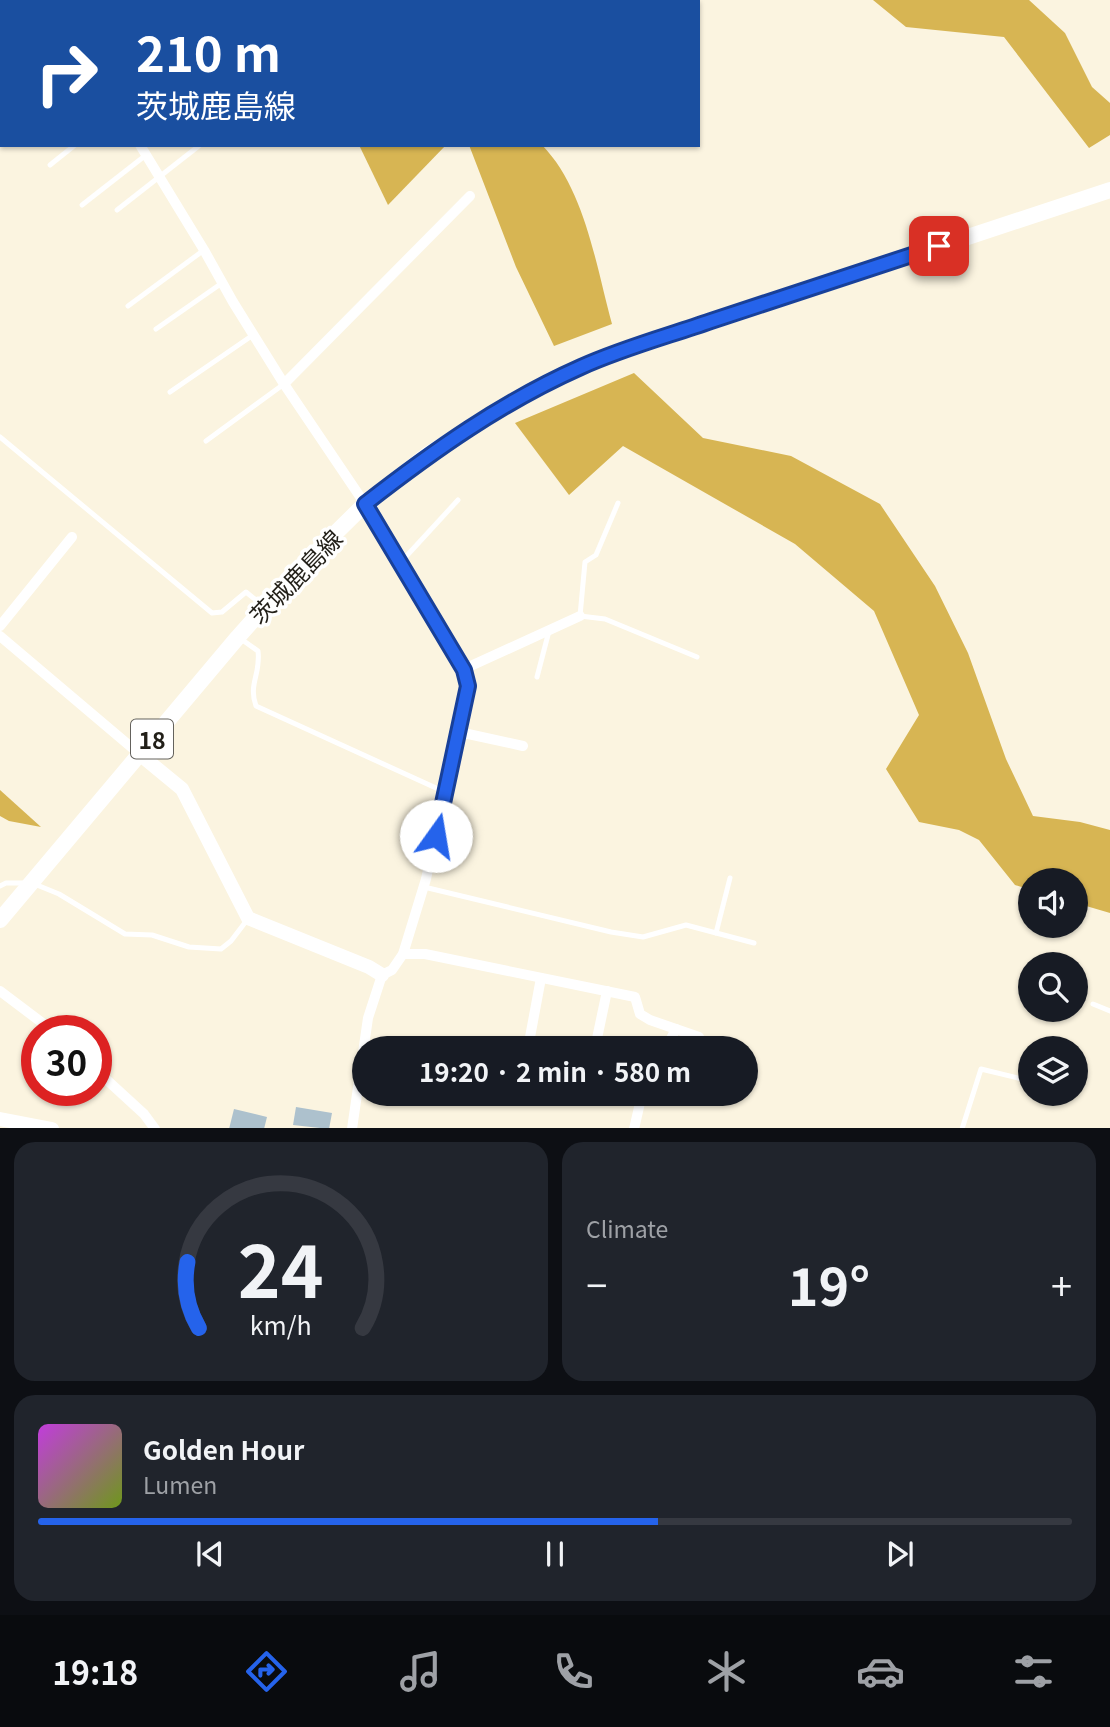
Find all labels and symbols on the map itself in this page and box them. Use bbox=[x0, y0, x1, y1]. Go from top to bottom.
pin bbox=[909, 216, 969, 276]
street label: 茨城鹿島線 bbox=[241, 521, 349, 631]
road number: 18 bbox=[131, 720, 173, 758]
position arrow bbox=[399, 799, 473, 873]
speed limit sign: 30 bbox=[21, 1015, 112, 1106]

